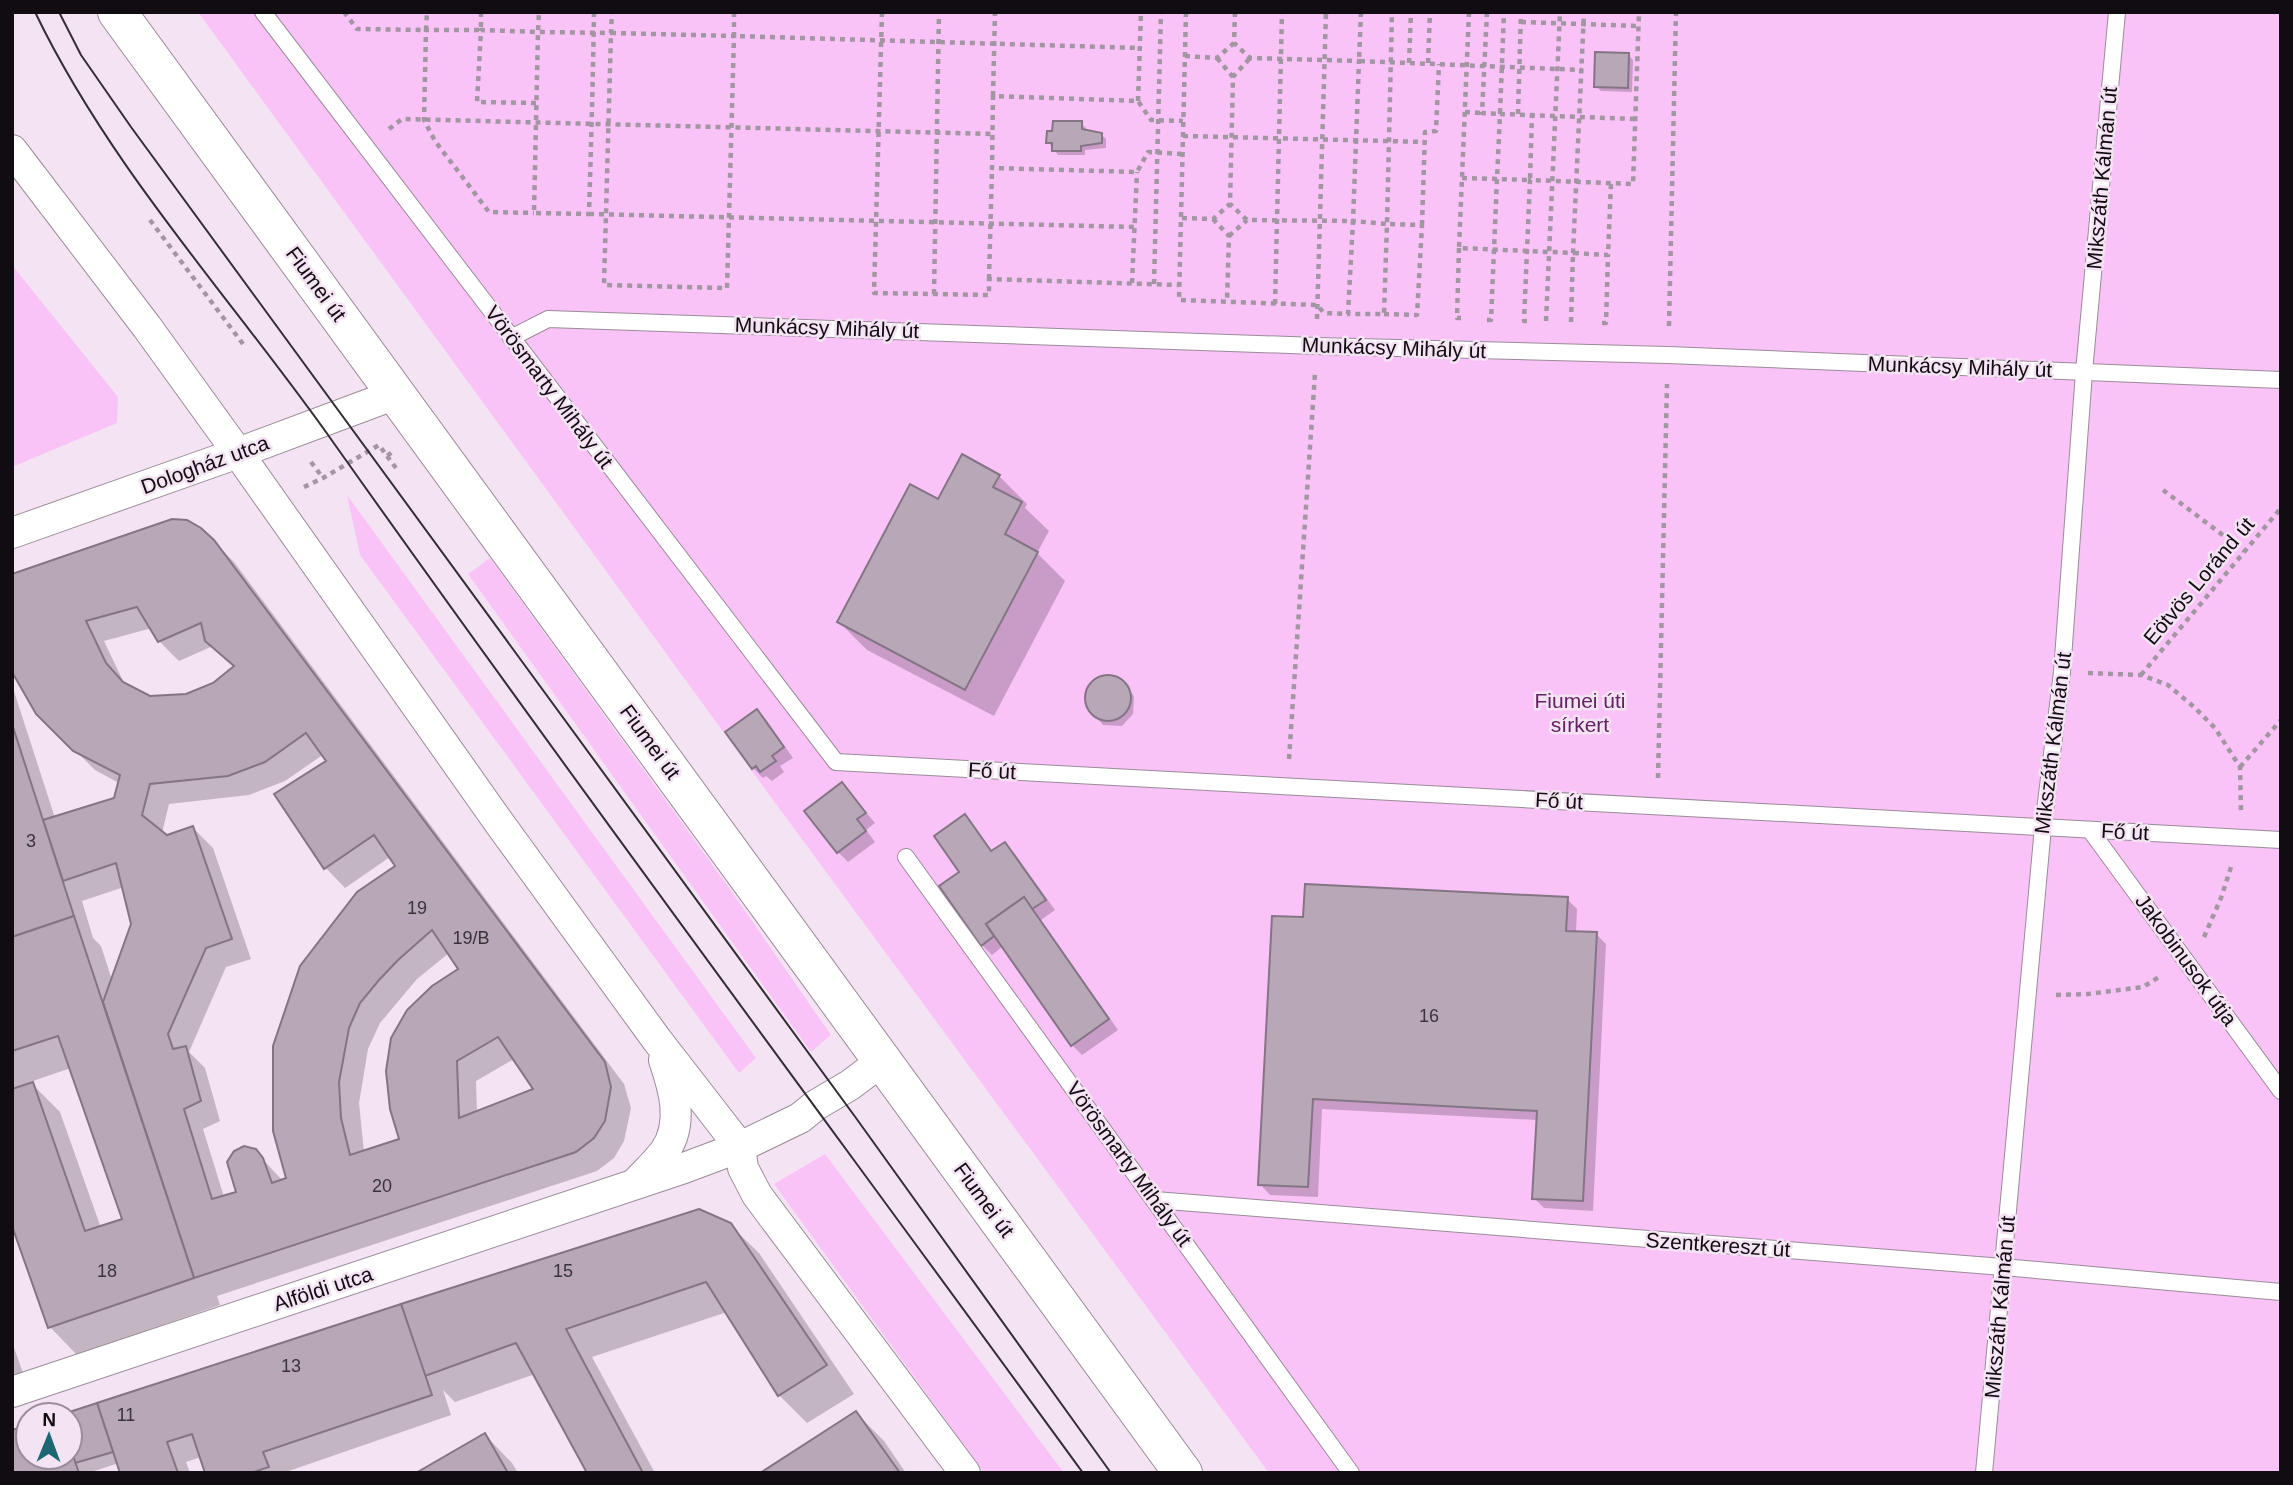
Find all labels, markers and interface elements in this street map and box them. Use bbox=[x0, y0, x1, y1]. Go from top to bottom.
street label: Mikszáth Kálmán út bbox=[2082, 86, 2121, 270]
street label: Fiumei út bbox=[282, 242, 351, 326]
street label: Vörösmarty Mihály út bbox=[481, 301, 618, 473]
street label: Munkácsy Mihály út bbox=[734, 313, 920, 342]
street label: Munkácsy Mihály út bbox=[1301, 333, 1487, 362]
street label: Munkácsy Mihály út bbox=[1867, 352, 2053, 381]
street label: Dologház utca bbox=[138, 431, 272, 498]
street label: Eötvös Loránd út bbox=[2139, 512, 2259, 649]
street label: Mikszáth Kálmán út bbox=[2030, 650, 2075, 835]
park label: Fiumei úti sírkert bbox=[1534, 689, 1626, 736]
street label: Fiumei út bbox=[616, 700, 685, 784]
street label: Fő út bbox=[968, 758, 1017, 783]
street label: Fő út bbox=[1535, 788, 1584, 813]
street label: Fő út bbox=[2101, 819, 2150, 844]
house number: 3 bbox=[26, 831, 36, 851]
street label: Jakobinusok útja bbox=[2131, 890, 2242, 1030]
house number: 19 bbox=[407, 898, 427, 918]
house number: 19/B bbox=[452, 928, 490, 948]
house number: 16 bbox=[1419, 1006, 1439, 1026]
street label: Vörösmarty Mihály út bbox=[1062, 1077, 1197, 1250]
street label: Fiumei út bbox=[950, 1158, 1019, 1242]
house number: 20 bbox=[372, 1176, 392, 1196]
street label: Mikszáth Kálmán út bbox=[1980, 1215, 2019, 1399]
street label: Szentkereszt út bbox=[1645, 1228, 1791, 1261]
house number: 18 bbox=[97, 1261, 117, 1281]
house number: 15 bbox=[553, 1261, 573, 1281]
street label: Alföldi utca bbox=[270, 1262, 376, 1315]
house number: 13 bbox=[281, 1356, 301, 1376]
north arrow bbox=[14, 1401, 84, 1471]
house number: 11 bbox=[117, 1405, 135, 1425]
text: N bbox=[42, 1409, 56, 1430]

